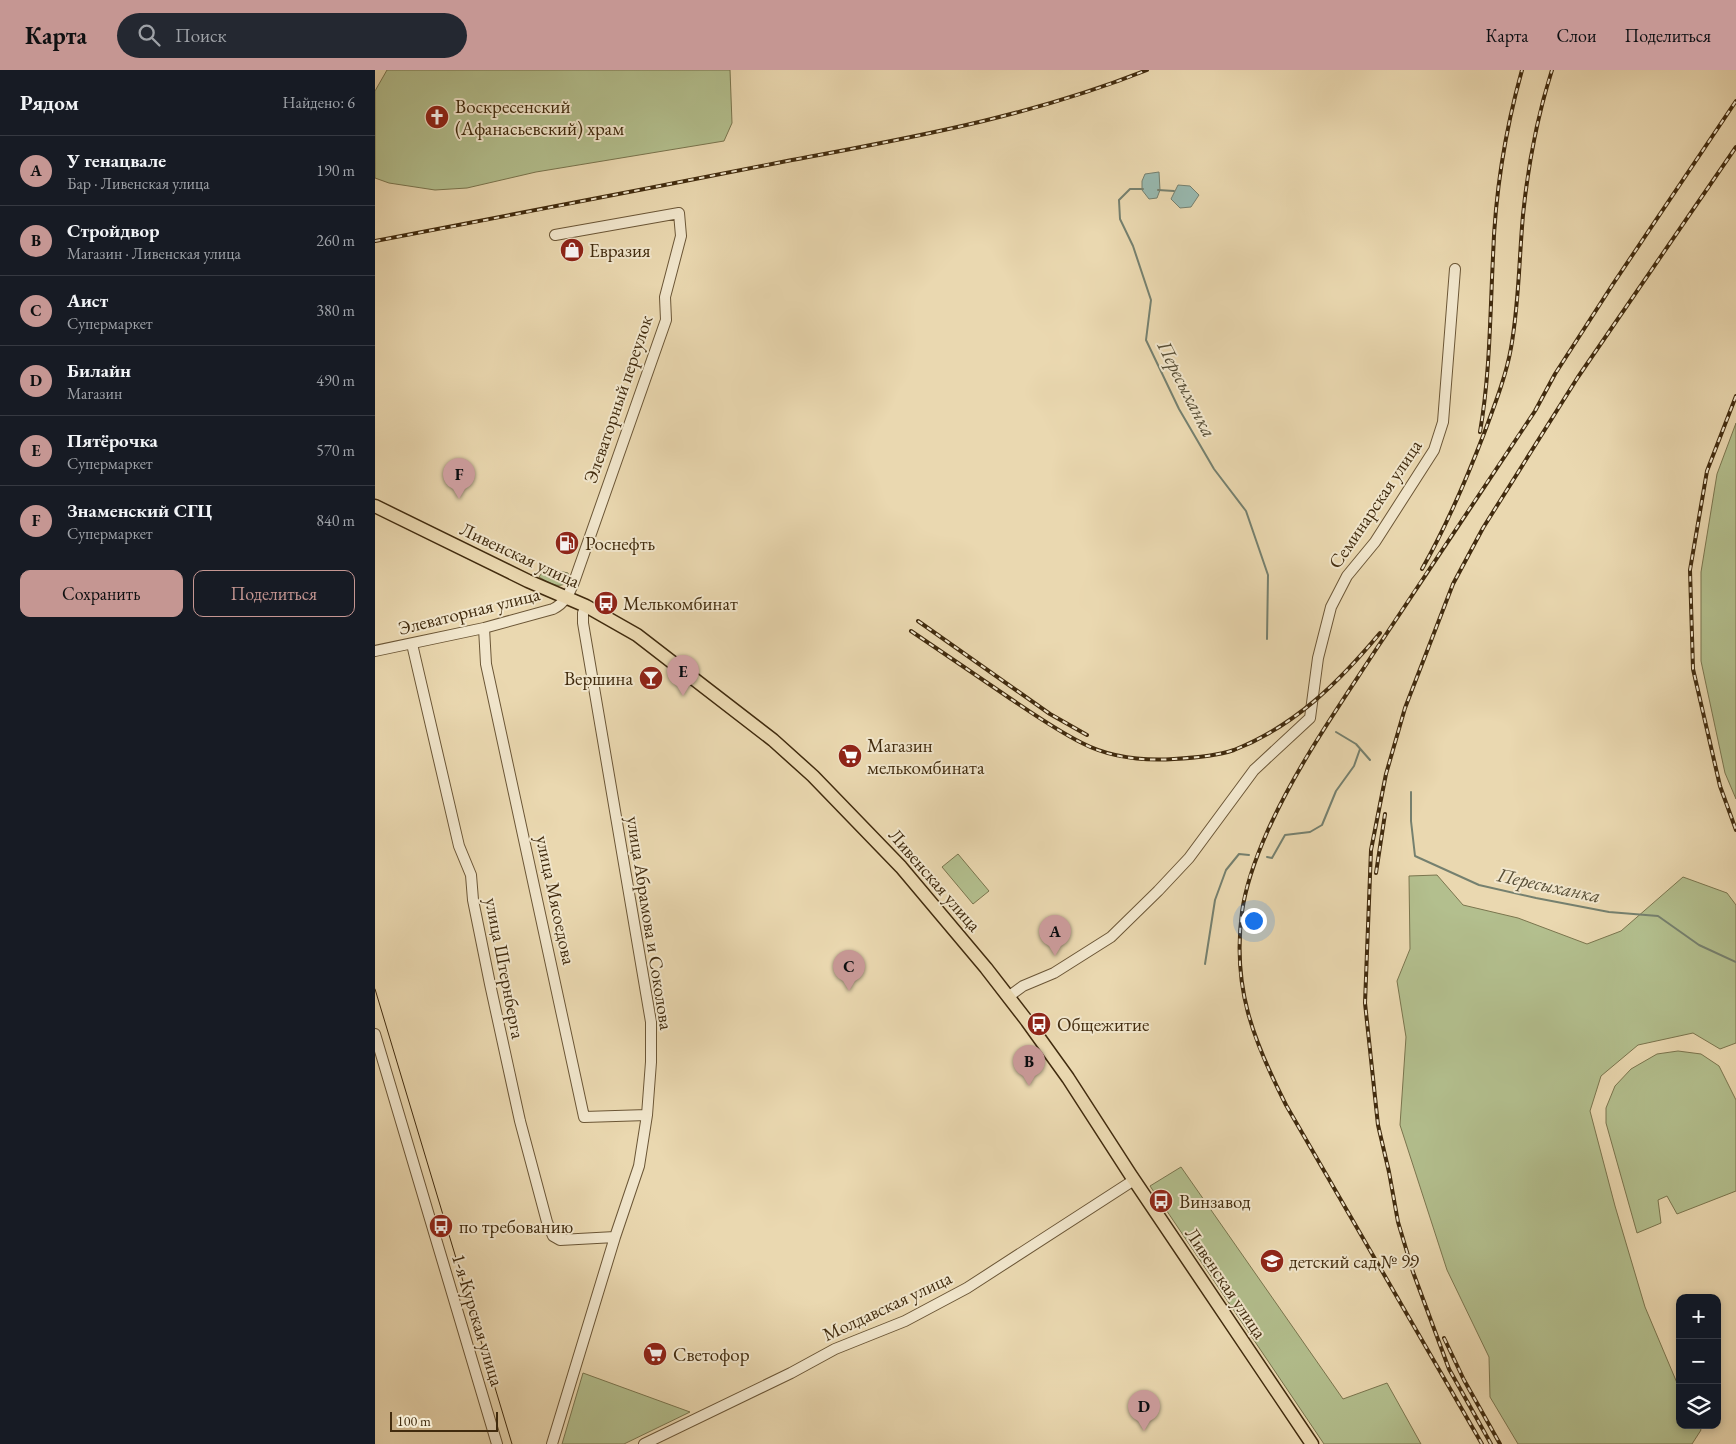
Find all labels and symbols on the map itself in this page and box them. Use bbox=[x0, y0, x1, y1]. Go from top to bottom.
place label: Воскресенский (Афанасьевский) храм bbox=[455, 94, 624, 141]
church icon: Воскресенский (Афанасьевский) храм bbox=[424, 104, 450, 130]
shop icon: Евразия bbox=[559, 237, 585, 263]
place label: Евразия bbox=[589, 238, 651, 263]
street label: Элеваторный переулок bbox=[578, 312, 658, 486]
water label: Пересыханка bbox=[1151, 335, 1222, 442]
street label: Семинарская улица bbox=[1323, 434, 1428, 573]
pin: F bbox=[443, 458, 475, 499]
street label: Ливенская улица bbox=[456, 516, 584, 594]
fuel station icon: Роснефть bbox=[554, 530, 580, 556]
place label: Роснефть bbox=[585, 531, 655, 556]
street label: Элеваторная улица bbox=[395, 581, 543, 641]
bus stop icon: Мелькомбинат bbox=[593, 590, 619, 616]
place label: Мелькомбинат bbox=[623, 591, 738, 616]
pin: E bbox=[667, 655, 699, 696]
bar icon: Вершина bbox=[638, 665, 664, 691]
place label: Вершина bbox=[564, 666, 633, 691]
place label: Магазин мелькомбината bbox=[867, 733, 985, 780]
supermarket icon: Магазин мелькомбината bbox=[837, 743, 863, 769]
street label: улица Абрамова и Соколова bbox=[621, 814, 679, 1032]
street label: Ливенская улица bbox=[883, 823, 987, 937]
street label: улица Мясоедова bbox=[530, 833, 582, 967]
water label: Пересыханка bbox=[1494, 861, 1603, 909]
street label: улица Штернберга bbox=[479, 895, 531, 1041]
your location bbox=[1241, 908, 1267, 934]
pin: A bbox=[1039, 915, 1071, 956]
pin: C bbox=[833, 950, 865, 991]
bus stop icon: Общежитие bbox=[1026, 1011, 1052, 1037]
place label: Общежитие bbox=[1057, 1012, 1149, 1037]
pin: B bbox=[1013, 1045, 1045, 1086]
bus stop icon: Винзавод bbox=[1148, 1188, 1174, 1214]
place label: Винзавод bbox=[1179, 1189, 1251, 1214]
bus stop icon: по требованию bbox=[428, 1213, 454, 1239]
place label: по требованию bbox=[459, 1214, 573, 1239]
street label: Ливенская улица bbox=[1179, 1222, 1273, 1344]
school or university icon: детский сад № 99 bbox=[1259, 1248, 1285, 1274]
place label: детский сад № 99 bbox=[1289, 1249, 1419, 1274]
street label: 1-я Курская улица bbox=[446, 1251, 510, 1390]
street label: Молдавская улица bbox=[818, 1265, 956, 1347]
supermarket icon: Светофор bbox=[642, 1341, 668, 1367]
place label: Светофор bbox=[673, 1342, 750, 1367]
pin: D bbox=[1128, 1390, 1160, 1431]
scale bar bbox=[390, 1409, 497, 1432]

